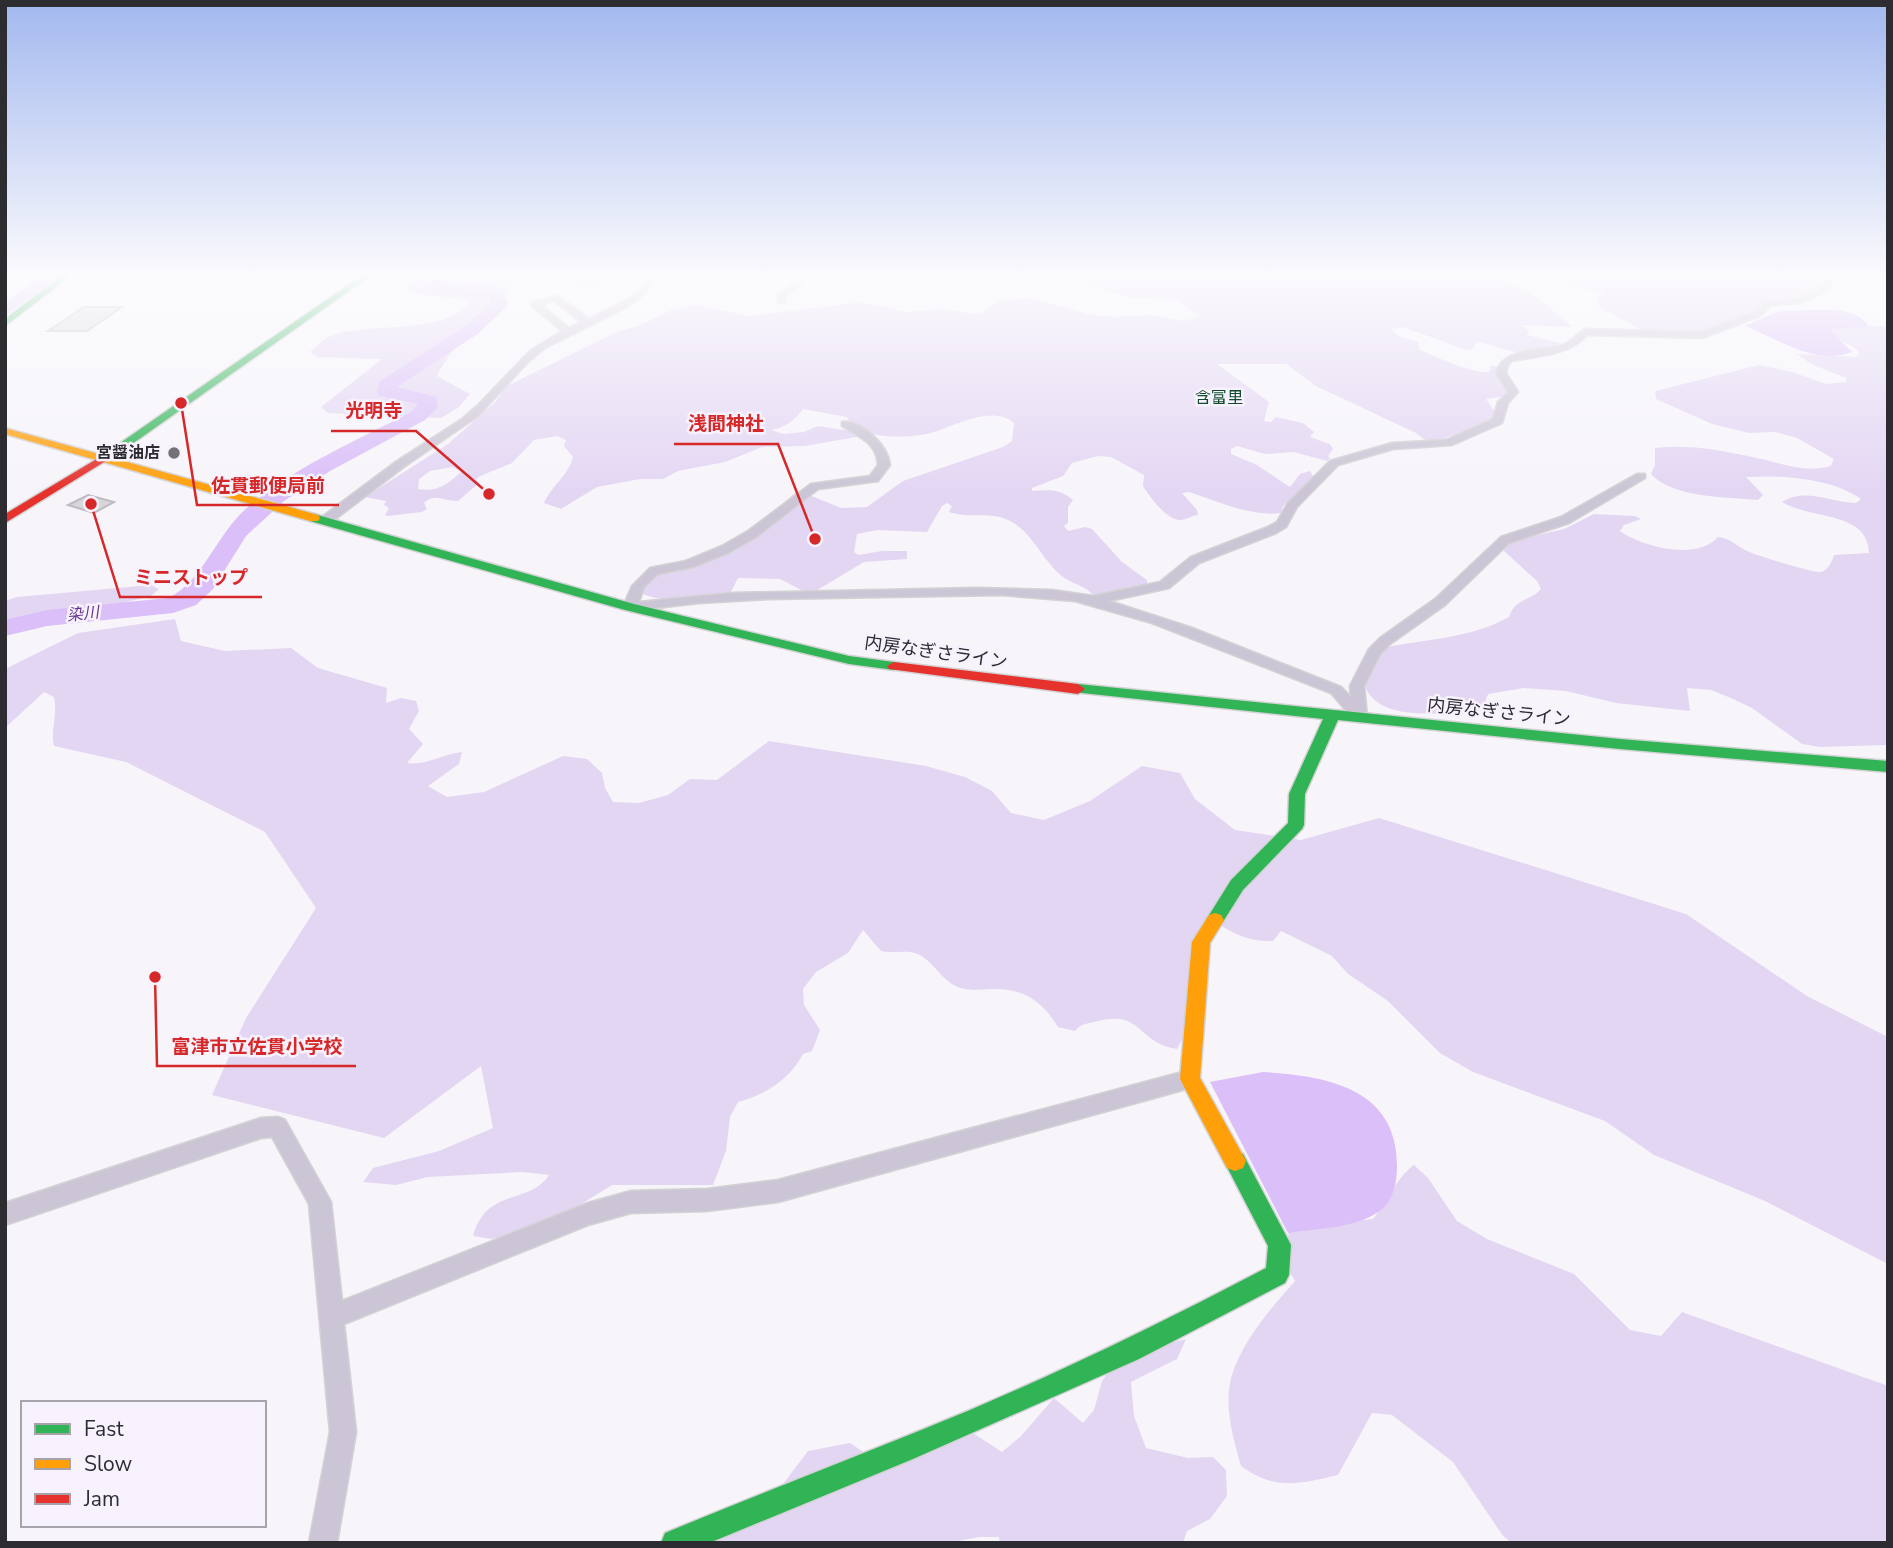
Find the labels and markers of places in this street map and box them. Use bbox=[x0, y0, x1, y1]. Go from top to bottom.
callout: 光明寺 bbox=[331, 391, 416, 431]
callout: 浅間神社 bbox=[674, 404, 778, 444]
place label: 宮醤油店 bbox=[96, 442, 160, 464]
marker: 宮醤油店 bbox=[166, 445, 182, 461]
callout: 佐貫郵便局前 bbox=[197, 465, 339, 505]
callout: ミニストップ bbox=[120, 557, 262, 597]
callout: 富津市立佐貫小学校 bbox=[157, 1026, 356, 1066]

